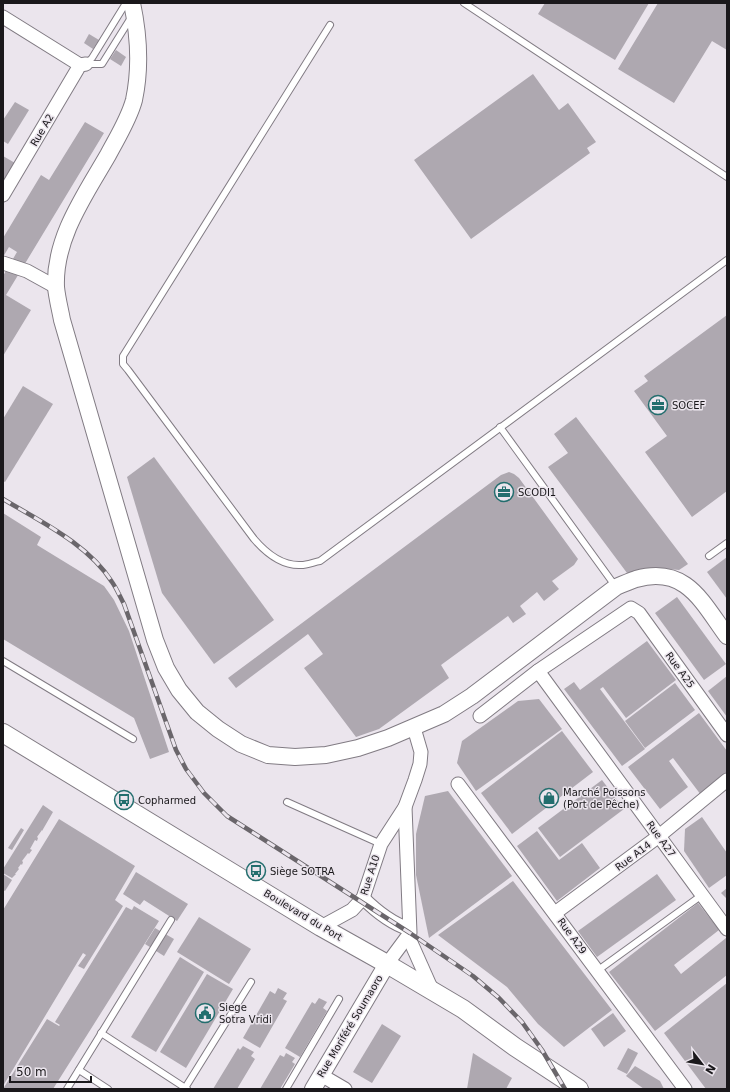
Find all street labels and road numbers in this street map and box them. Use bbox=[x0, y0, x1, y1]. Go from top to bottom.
street label: Rue A2 bbox=[28, 112, 56, 148]
street label: Rue A25 bbox=[663, 650, 697, 690]
street label: Rue A27 bbox=[644, 819, 678, 859]
street label: Rue A14 bbox=[613, 839, 653, 873]
street label: Rue A10 bbox=[358, 853, 382, 897]
street label: Boulevard du Port bbox=[262, 887, 344, 943]
street label: Rue A29 bbox=[555, 916, 589, 956]
street label: Rue Moriféré Soumaoro bbox=[315, 973, 385, 1079]

